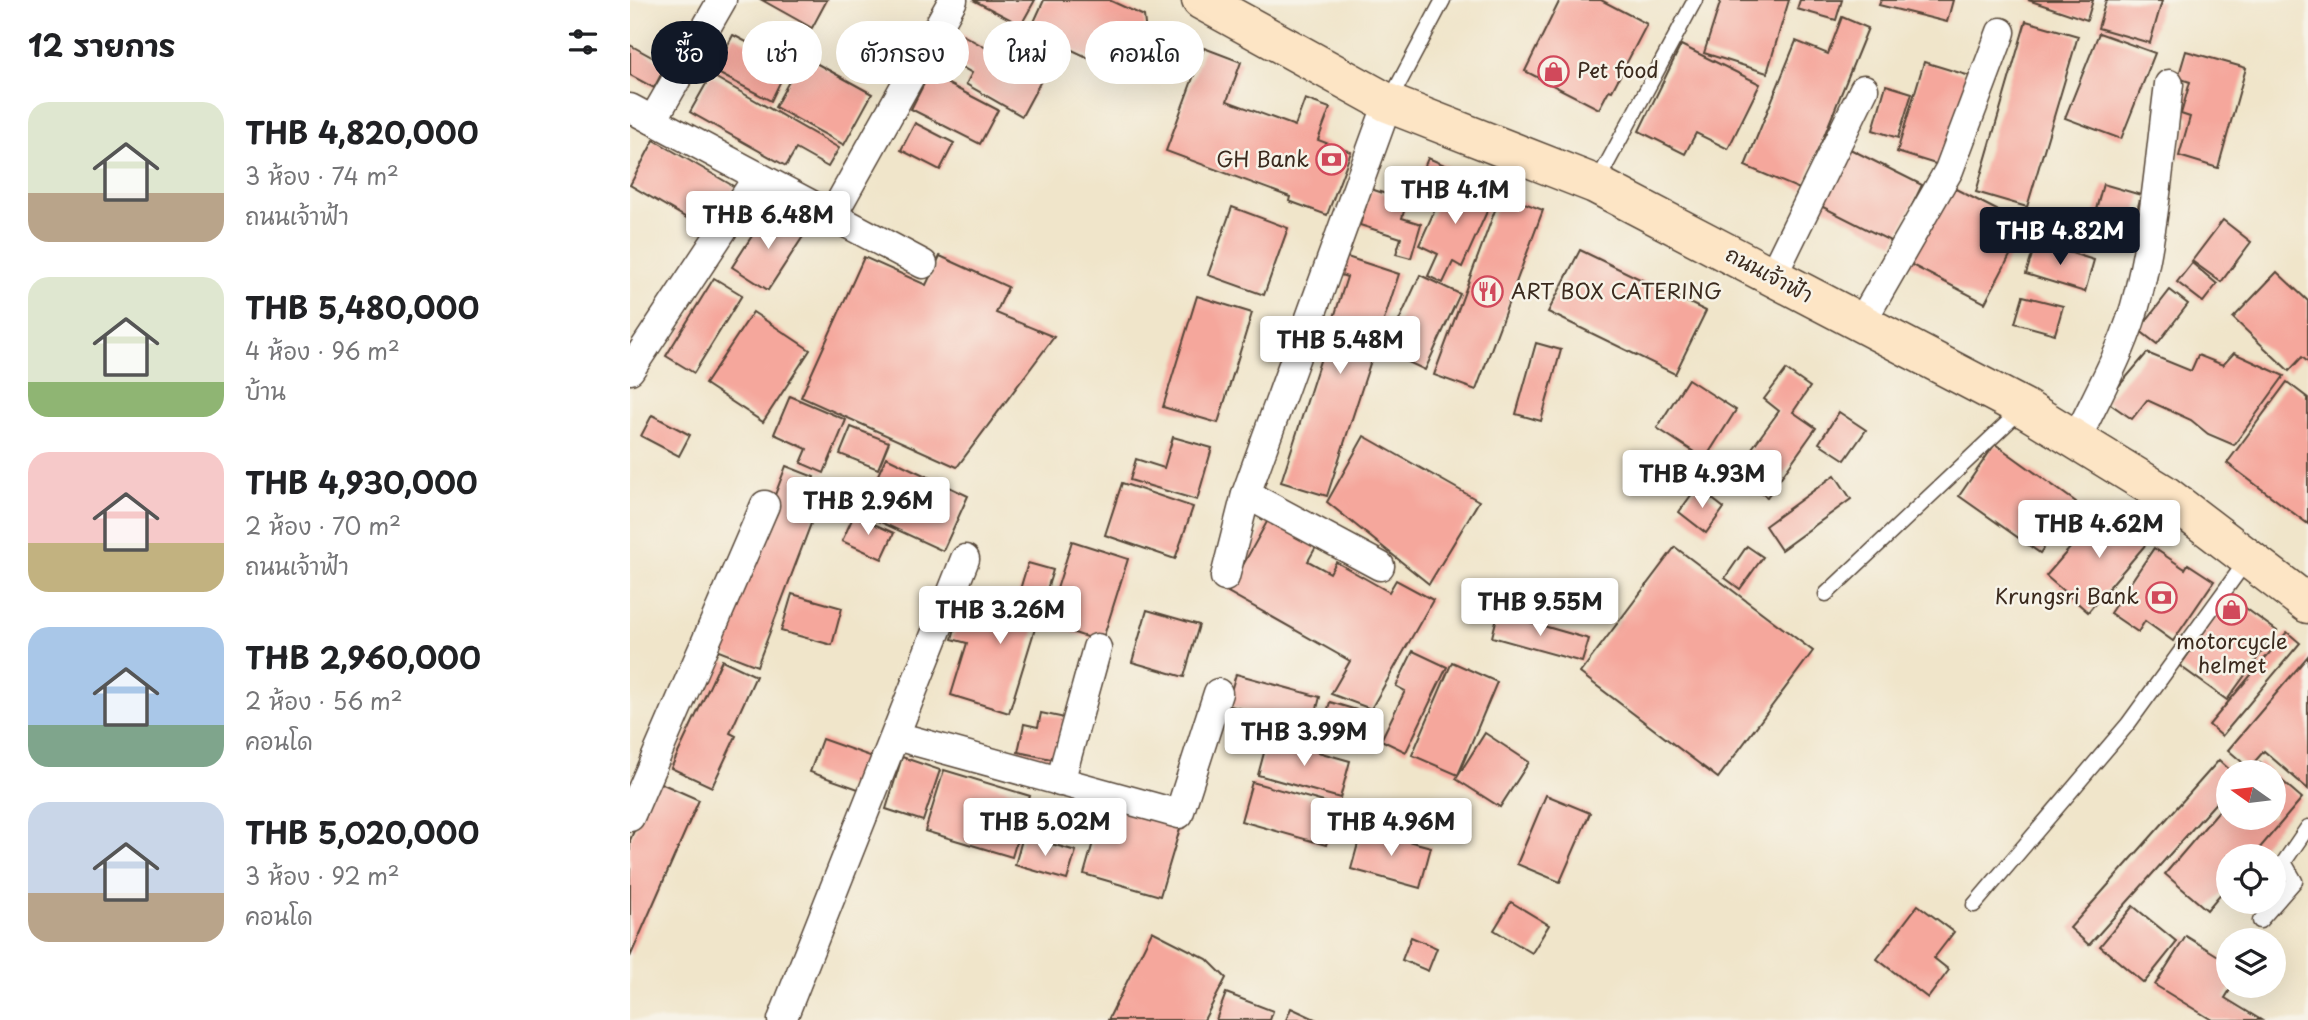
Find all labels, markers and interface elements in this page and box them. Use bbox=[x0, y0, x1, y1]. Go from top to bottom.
chip: ซื้อ bbox=[651, 21, 728, 84]
chip: เช่า bbox=[742, 21, 822, 84]
chip: ตัวกรอง bbox=[836, 21, 969, 84]
chip: ใหม่ bbox=[983, 21, 1071, 84]
chip: คอนโด bbox=[1085, 21, 1204, 84]
text: 12 รายการ bbox=[28, 22, 175, 67]
icon: filters bbox=[564, 23, 602, 61]
place label: Pet food bbox=[1577, 53, 1659, 85]
shop icon: Pet food bbox=[1537, 54, 1571, 88]
text: THB 4,820,000 bbox=[245, 109, 479, 154]
icon: home bbox=[84, 130, 168, 214]
place label: GH Bank bbox=[1216, 142, 1309, 174]
bank icon: GH Bank bbox=[1315, 143, 1349, 177]
text: 3 ห้อง · 74 m² bbox=[245, 158, 399, 193]
pin: THB 4.1M bbox=[1383, 166, 1527, 226]
text: THB 4.1M bbox=[1400, 171, 1510, 206]
pin: THB 6.48M bbox=[688, 191, 848, 251]
text: THB 6.48M bbox=[702, 196, 834, 231]
text: ถนนเจ้าฟ้า bbox=[245, 198, 349, 233]
pin: THB 4.82M bbox=[1980, 208, 2140, 267]
text: THB 4.82M bbox=[1996, 212, 2124, 247]
street label: ถนนเจ้าฟ้า bbox=[1721, 237, 1819, 310]
place label: ART BOX CATERING bbox=[1511, 274, 1723, 306]
restaurant icon: ART BOX CATERING bbox=[1471, 275, 1505, 309]
text: THB 5,480,000 bbox=[245, 284, 479, 329]
icon: home bbox=[84, 305, 168, 389]
pin: THB 5.48M bbox=[1260, 316, 1420, 376]
text: THB 5.48M bbox=[1276, 321, 1404, 356]
text: 4 ห้อง · 96 m² bbox=[245, 333, 400, 368]
text: บ้าน bbox=[245, 373, 286, 408]
pin: THB 4.93M bbox=[1622, 450, 1782, 510]
text: THB 4.93M bbox=[1639, 455, 1765, 490]
text: THB 4,930,000 bbox=[245, 459, 478, 504]
pin: THB 2.96M bbox=[788, 477, 948, 537]
icon: home bbox=[84, 480, 168, 564]
text: THB 2.96M bbox=[803, 482, 933, 517]
pin: THB 4.62M bbox=[2019, 500, 2179, 560]
text: THB 4.62M bbox=[2034, 505, 2164, 540]
text: 2 ห้อง · 70 m² bbox=[245, 508, 401, 543]
text: ถนนเจ้าฟ้า bbox=[245, 548, 349, 583]
pin: THB 9.55M bbox=[1460, 578, 1620, 638]
place label: Krungsri Bank bbox=[1995, 579, 2139, 611]
bank icon: Krungsri Bank bbox=[2145, 580, 2179, 614]
text: THB 9.55M bbox=[1477, 583, 1603, 618]
pin: THB 3.26M bbox=[920, 586, 1080, 646]
text: THB 3.26M bbox=[935, 591, 1065, 626]
shop icon: motorcycle helmet bbox=[2215, 593, 2249, 627]
place label: motorcycle helmet bbox=[2176, 624, 2288, 680]
text: THB 2,960,000 bbox=[245, 634, 481, 679]
icon: home bbox=[84, 655, 168, 739]
text: 2 ห้อง · 56 m² bbox=[245, 683, 403, 718]
pin: THB 3.99M bbox=[1224, 708, 1384, 768]
text: THB 3.99M bbox=[1241, 713, 1367, 748]
text: คอนโด bbox=[245, 723, 313, 758]
north arrow bbox=[2216, 760, 2286, 830]
map controls bbox=[2216, 760, 2286, 998]
pin: THB 5.02M bbox=[965, 798, 1125, 858]
pin: THB 4.96M bbox=[1311, 798, 1471, 858]
text: THB 5.02M bbox=[979, 803, 1111, 838]
text: THB 4.96M bbox=[1327, 803, 1455, 838]
text: THB 5,020,000 bbox=[245, 809, 479, 854]
icon: home bbox=[84, 830, 168, 914]
button: locate bbox=[2216, 844, 2286, 914]
text: 3 ห้อง · 92 m² bbox=[245, 858, 400, 893]
text: คอนโด bbox=[245, 898, 313, 933]
button: layers bbox=[2216, 928, 2286, 998]

